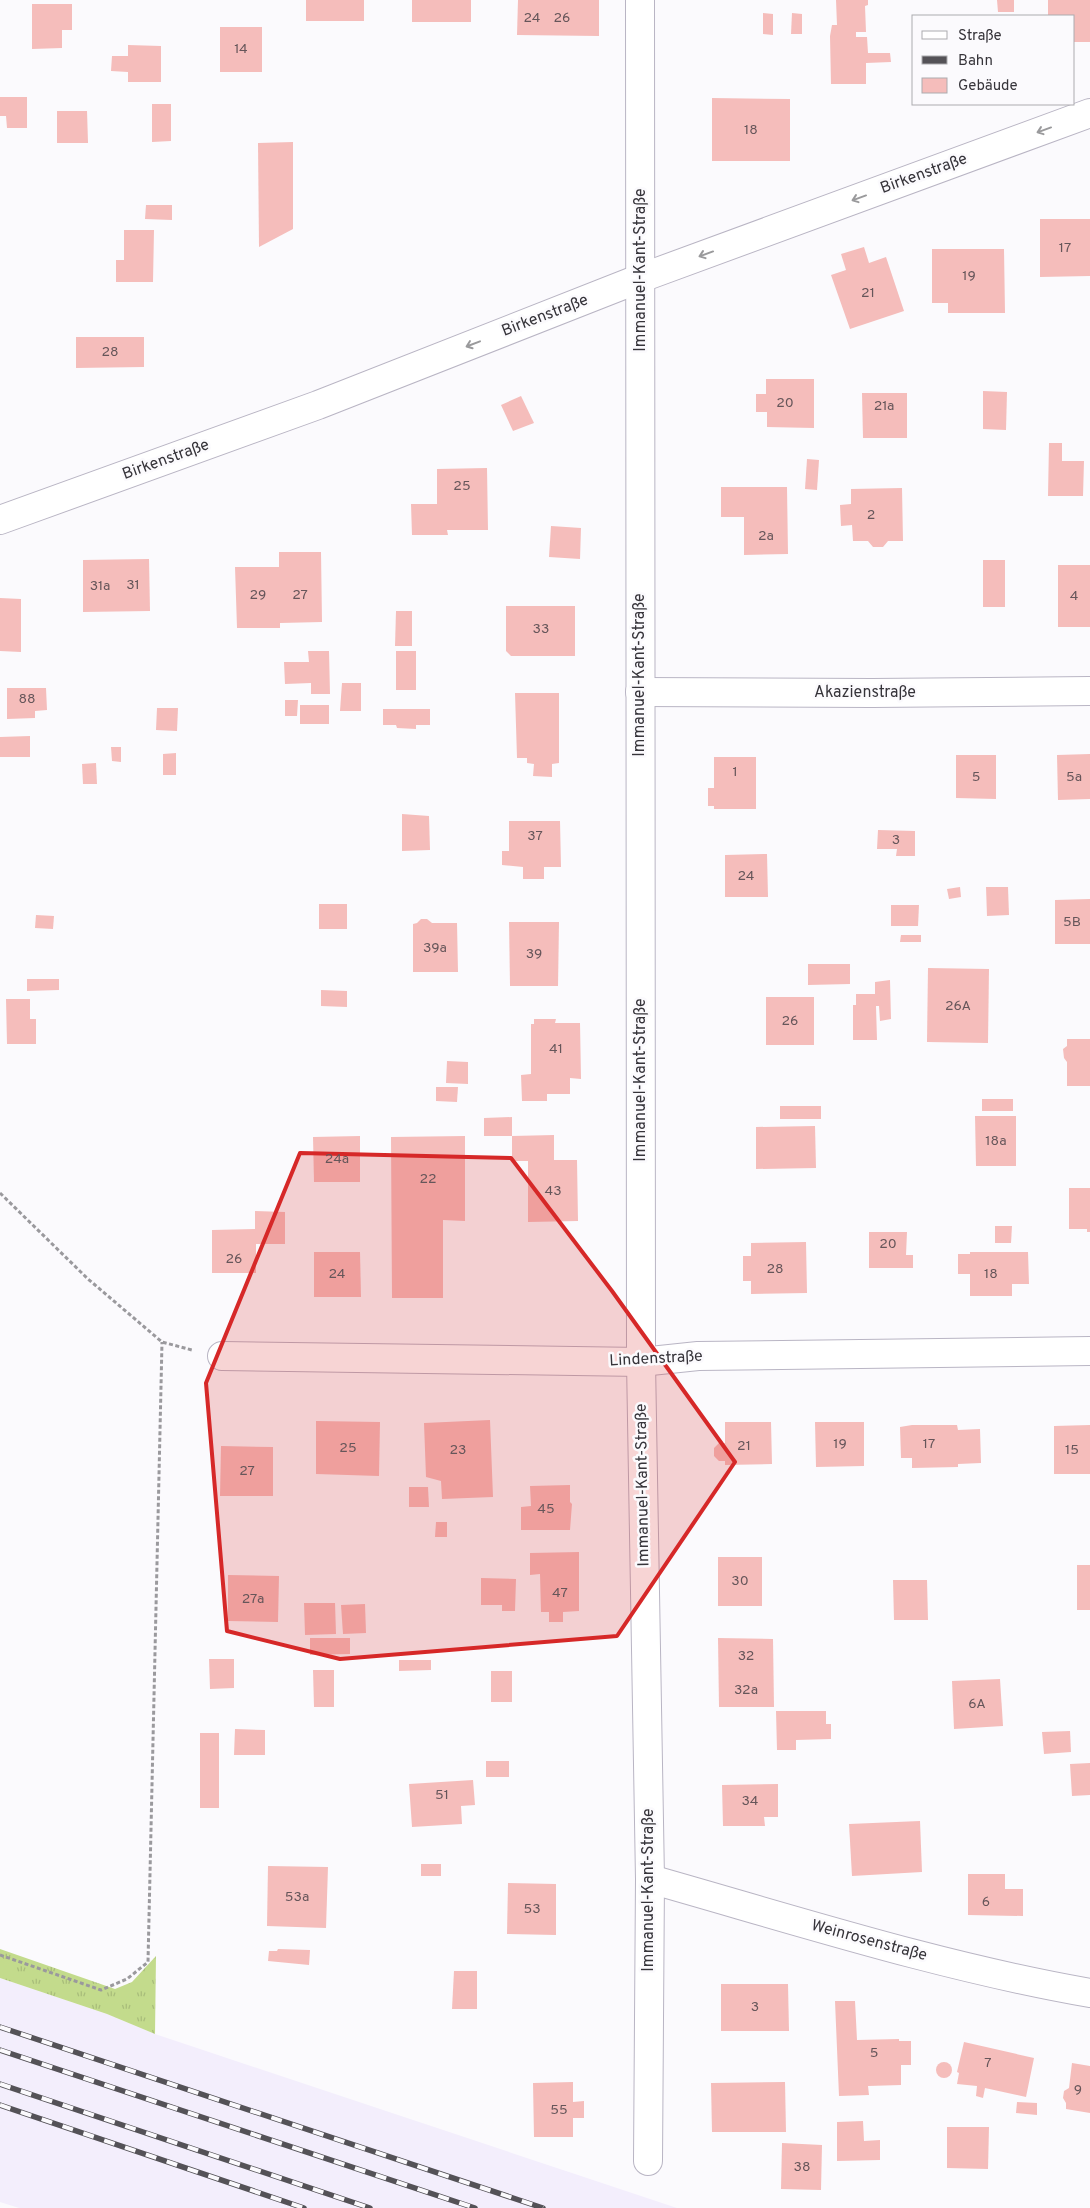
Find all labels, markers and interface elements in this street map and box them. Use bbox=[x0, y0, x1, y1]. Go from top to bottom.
house number: 24 bbox=[523, 10, 541, 27]
house number: 26 bbox=[554, 10, 570, 27]
legend bbox=[912, 15, 1075, 105]
text: Straße bbox=[958, 27, 1002, 46]
house number: 14 bbox=[234, 41, 248, 58]
text: Bahn bbox=[958, 52, 993, 71]
text: Gebäude bbox=[958, 77, 1018, 96]
house number: 18 bbox=[744, 122, 758, 139]
one-way arrow bbox=[1037, 126, 1052, 135]
street label: Birkenstraße bbox=[878, 149, 970, 199]
street label: Immanuel-Kant-Straße bbox=[631, 188, 651, 352]
one-way arrow bbox=[852, 194, 867, 203]
house number: 17 bbox=[1059, 240, 1071, 257]
one-way arrow bbox=[699, 251, 714, 260]
house number: 19 bbox=[962, 268, 976, 285]
house number: 21 bbox=[861, 285, 875, 302]
street label: Birkenstraße bbox=[499, 290, 591, 342]
one-way arrow bbox=[466, 340, 481, 349]
house number: 28 bbox=[101, 344, 119, 361]
house number: 20 bbox=[776, 395, 794, 412]
house number: 21a bbox=[874, 398, 894, 415]
street label: Birkenstraße bbox=[120, 435, 212, 485]
house number: 25 bbox=[453, 478, 471, 495]
house number: 2 bbox=[867, 507, 875, 524]
house number: 2a bbox=[758, 528, 774, 545]
house number: 31 bbox=[126, 577, 140, 594]
house number: 31a bbox=[90, 578, 110, 595]
house number: 29 bbox=[250, 587, 266, 604]
house number: 27 bbox=[292, 587, 308, 604]
house number: 4 bbox=[1070, 588, 1078, 605]
street label: Immanuel-Kant-Straße bbox=[630, 593, 650, 757]
house number: 33 bbox=[533, 621, 549, 638]
street label: Akazienstraße bbox=[814, 683, 916, 703]
house number: 88 bbox=[18, 691, 36, 708]
house number: 1 bbox=[732, 764, 738, 781]
house number: 5 bbox=[972, 769, 980, 786]
house number: 5a bbox=[1066, 769, 1082, 786]
house number: 37 bbox=[527, 828, 543, 845]
house number: 3 bbox=[892, 832, 900, 849]
house number: 24 bbox=[737, 868, 755, 885]
house number: 5B bbox=[1063, 914, 1081, 931]
house number: 39a bbox=[423, 940, 447, 957]
house number: 39 bbox=[526, 946, 542, 963]
street label: Immanuel-Kant-Straße bbox=[631, 998, 651, 1162]
house number: 26A bbox=[945, 998, 971, 1015]
house number: 26 bbox=[782, 1013, 798, 1030]
house number: 41 bbox=[549, 1041, 563, 1058]
house number: 18a bbox=[985, 1133, 1007, 1150]
house number: 24a bbox=[325, 1151, 349, 1168]
house number: 22 bbox=[419, 1171, 437, 1188]
house number: 43 bbox=[544, 1183, 562, 1200]
house number: 20 bbox=[879, 1236, 897, 1253]
house number: 26 bbox=[226, 1251, 242, 1268]
house number: 28 bbox=[766, 1261, 784, 1278]
house number: 24 bbox=[328, 1266, 346, 1283]
house number: 18 bbox=[984, 1266, 998, 1283]
street label: Lindenstraße bbox=[609, 1347, 703, 1371]
street label: Immanuel-Kant-Straße bbox=[632, 1403, 654, 1567]
house number: 19 bbox=[833, 1436, 847, 1453]
house number: 17 bbox=[923, 1436, 935, 1453]
house number: 21 bbox=[737, 1438, 751, 1455]
house number: 25 bbox=[339, 1440, 357, 1457]
house number: 23 bbox=[450, 1442, 467, 1459]
house number: 15 bbox=[1065, 1442, 1079, 1459]
house number: 27 bbox=[239, 1463, 255, 1480]
house number: 45 bbox=[537, 1501, 555, 1518]
house number: 30 bbox=[731, 1573, 749, 1590]
house number: 47 bbox=[552, 1585, 568, 1602]
house number: 27a bbox=[242, 1591, 264, 1608]
house number: 32 bbox=[738, 1648, 754, 1665]
house number: 32a bbox=[734, 1682, 758, 1699]
house number: 6A bbox=[968, 1696, 986, 1713]
house number: 51 bbox=[435, 1787, 449, 1804]
house number: 34 bbox=[741, 1793, 759, 1810]
street label: Immanuel-Kant-Straße bbox=[639, 1808, 659, 1972]
house number: 53a bbox=[285, 1889, 309, 1906]
house number: 6 bbox=[982, 1894, 990, 1911]
house number: 53 bbox=[523, 1901, 541, 1918]
street label: Weinrosenstraße bbox=[809, 1916, 929, 1966]
house number: 3 bbox=[751, 1999, 759, 2016]
house number: 5 bbox=[870, 2045, 878, 2062]
house number: 7 bbox=[984, 2055, 992, 2072]
house number: 9 bbox=[1074, 2082, 1082, 2099]
house number: 55 bbox=[550, 2102, 568, 2119]
house number: 38 bbox=[794, 2159, 810, 2176]

